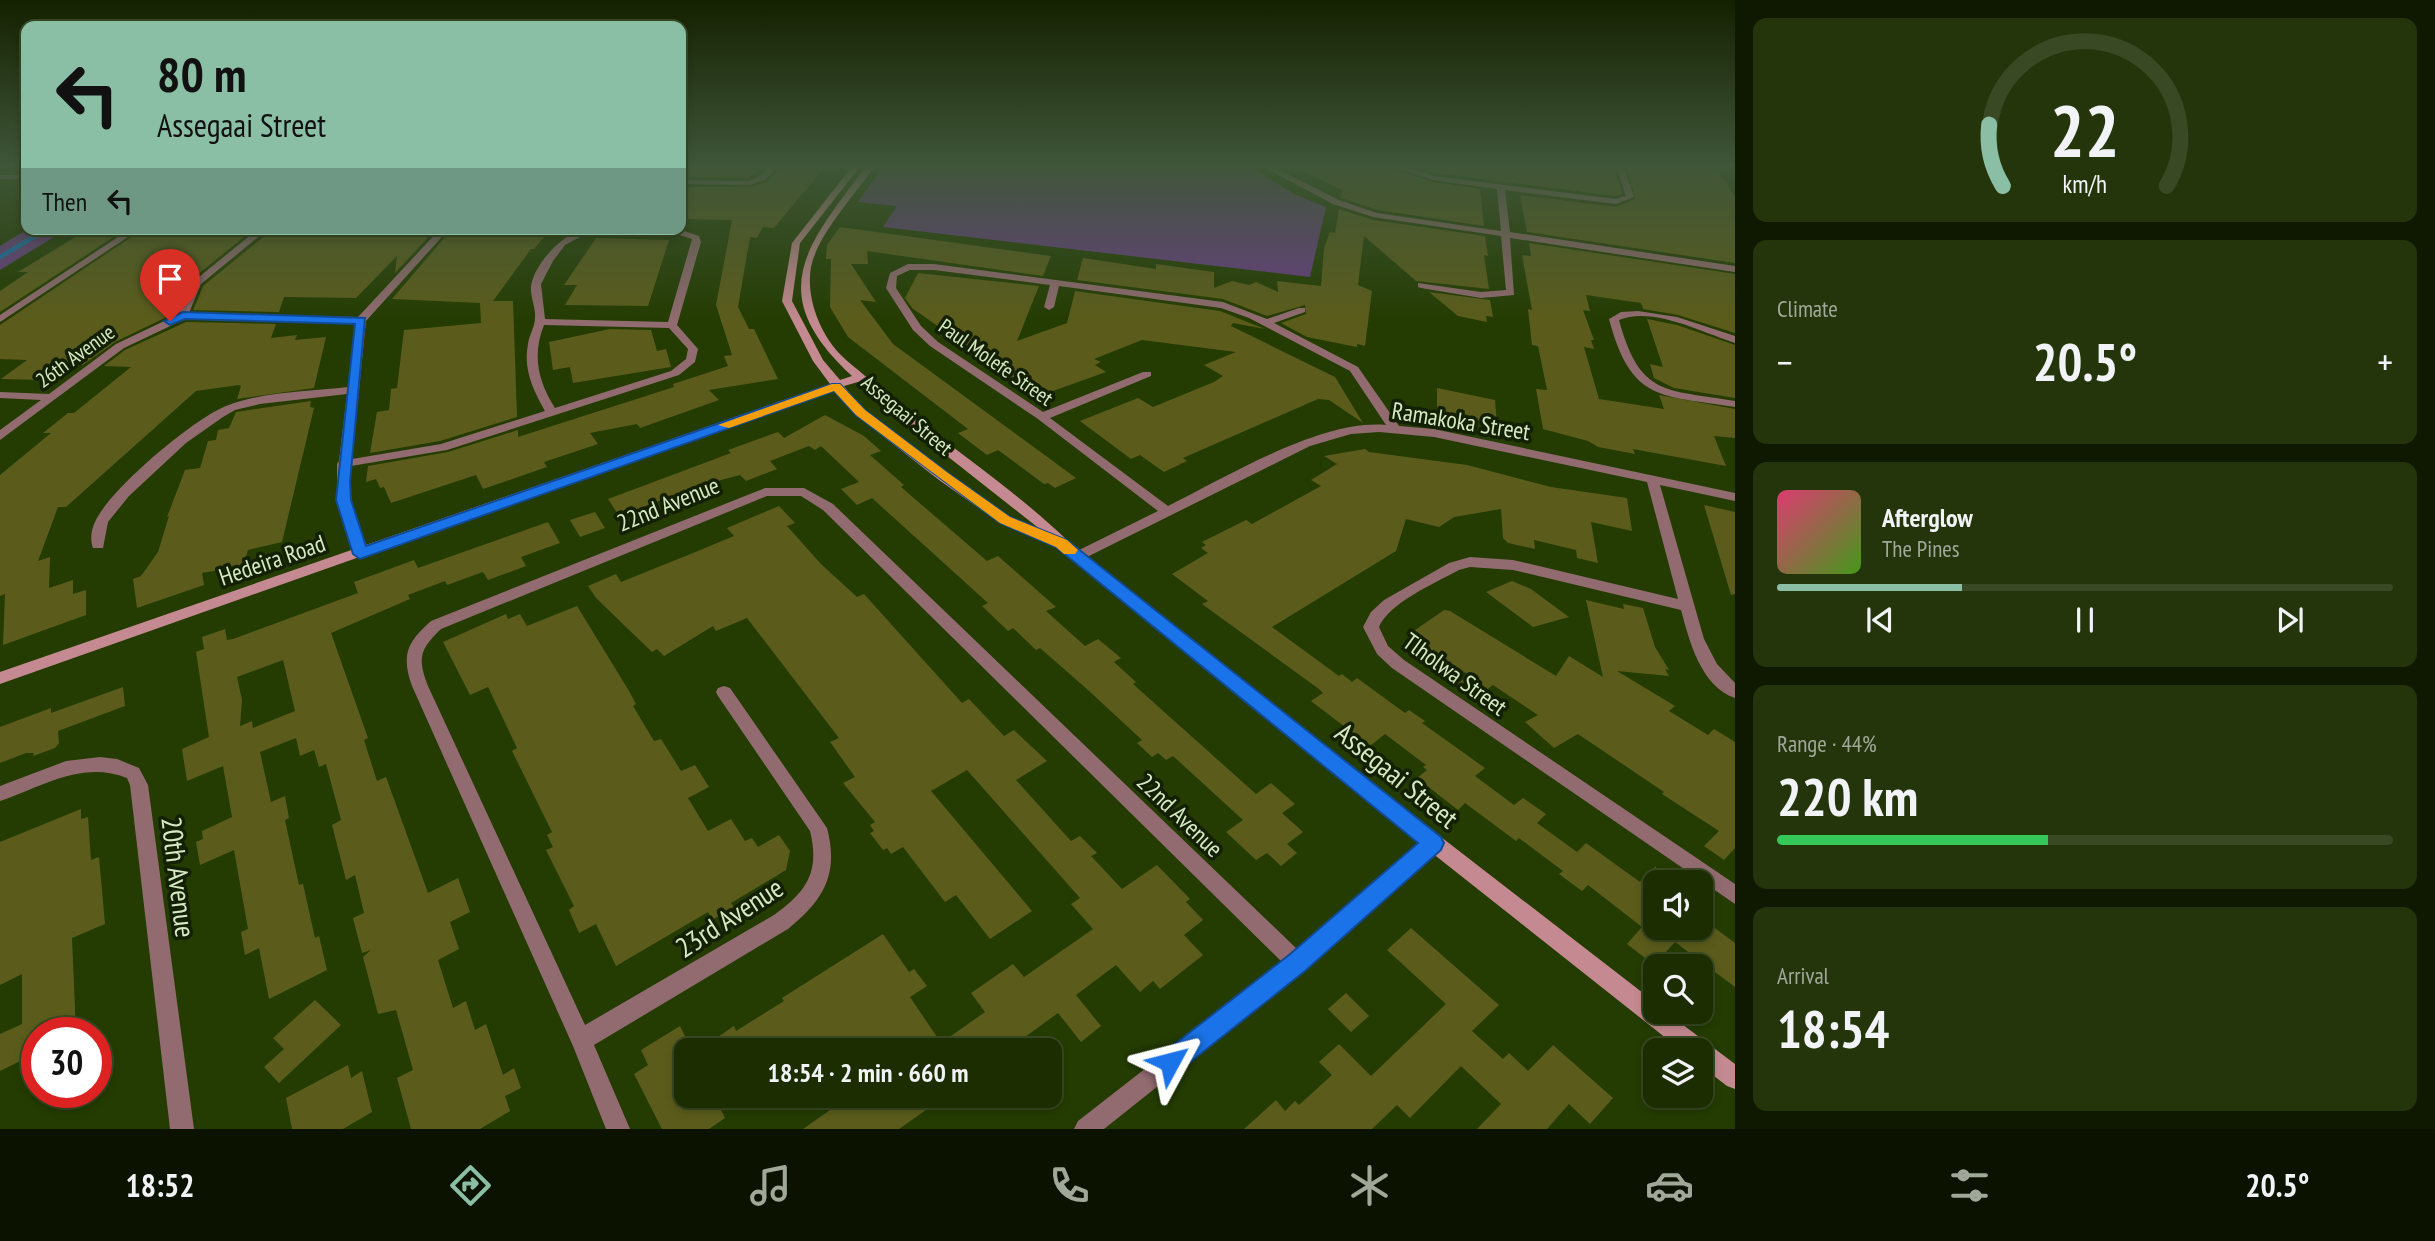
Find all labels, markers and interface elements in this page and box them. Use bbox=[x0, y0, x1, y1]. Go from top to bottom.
text: 80 m bbox=[157, 42, 246, 106]
icon: left bbox=[42, 49, 133, 140]
text: 22 bbox=[2050, 82, 2120, 176]
text: Assegaai Street bbox=[157, 104, 326, 146]
text: km/h bbox=[2063, 168, 2107, 200]
icon: left bbox=[101, 182, 139, 220]
text: Then bbox=[42, 185, 87, 218]
pin bbox=[140, 249, 200, 321]
icon: arrive bbox=[151, 260, 189, 298]
text: Climate bbox=[1777, 294, 1838, 323]
street label: Paul Molefe Street bbox=[934, 313, 1059, 412]
street label: 26th Avenue bbox=[30, 318, 120, 394]
text: 20.5° bbox=[2033, 328, 2137, 395]
text: − bbox=[1777, 337, 1793, 386]
text: + bbox=[2377, 337, 2393, 386]
street label: Assegaai Street bbox=[856, 369, 958, 461]
street label: Ramakoka Street bbox=[1390, 395, 1533, 447]
street label: 22nd Avenue bbox=[612, 469, 724, 539]
text: Afterglow bbox=[1882, 501, 1973, 534]
street label: Hedeira Road bbox=[215, 527, 329, 593]
text: The Pines bbox=[1882, 534, 1960, 563]
icon: previous bbox=[1861, 601, 1899, 639]
icon: pause bbox=[2066, 601, 2104, 639]
icon: next bbox=[2271, 601, 2309, 639]
street label: Tlholwa Street bbox=[1397, 626, 1514, 722]
street label: Assegaai Street bbox=[1328, 714, 1466, 836]
text: Range · 44% bbox=[1777, 729, 1877, 758]
text: 220 km bbox=[1777, 763, 1918, 830]
street label: 22nd Avenue bbox=[1131, 766, 1229, 864]
street label: 20th Avenue bbox=[153, 815, 205, 939]
street label: 23rd Avenue bbox=[668, 869, 790, 965]
map controls bbox=[1643, 870, 1713, 1108]
button: sound bbox=[1643, 870, 1713, 940]
button: search bbox=[1643, 954, 1713, 1024]
text: Arrival bbox=[1777, 961, 1829, 990]
text: 18:54 bbox=[1777, 995, 1889, 1062]
speed limit sign: 30 bbox=[21, 1017, 112, 1108]
position arrow bbox=[1133, 1025, 1207, 1099]
button: layers bbox=[1643, 1038, 1713, 1108]
text: 18:54 · 2 min · 660 m bbox=[768, 1056, 968, 1089]
icon: directions bbox=[446, 1161, 495, 1210]
icon: music bbox=[746, 1161, 795, 1210]
icon: phone bbox=[1045, 1161, 1094, 1210]
icon: climate bbox=[1345, 1161, 1394, 1210]
icon: car bbox=[1645, 1161, 1694, 1210]
icon: filters bbox=[1945, 1161, 1994, 1210]
text: 18:52 bbox=[125, 1164, 195, 1206]
text: 20.5° bbox=[2245, 1164, 2309, 1206]

